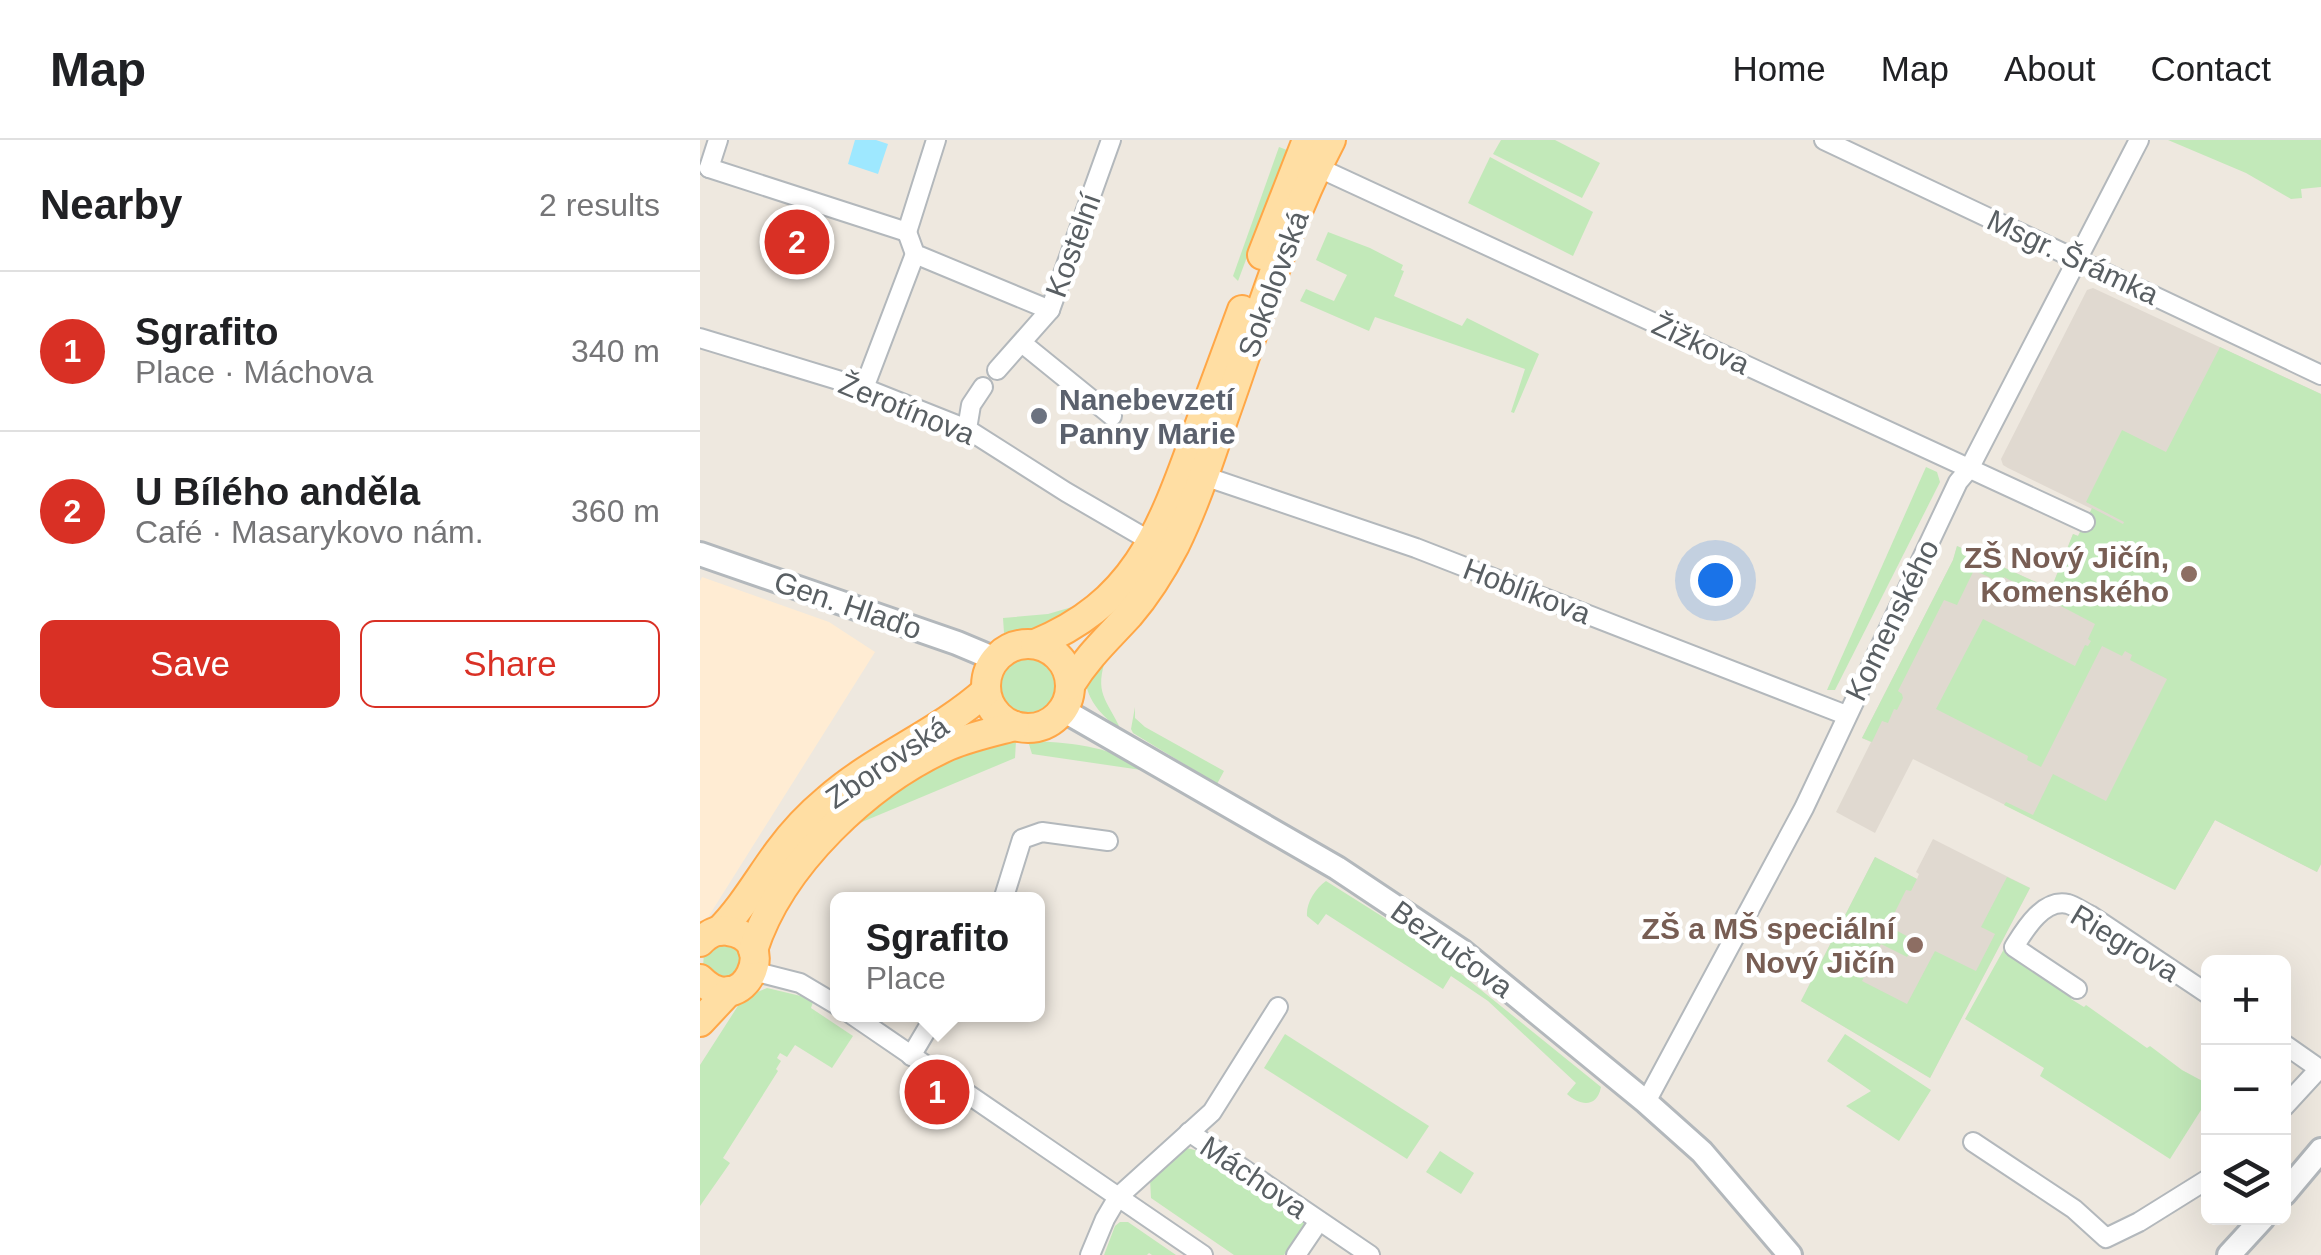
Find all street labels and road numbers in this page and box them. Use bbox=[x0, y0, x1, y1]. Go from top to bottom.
street label: Kostelní bbox=[1039, 188, 1107, 302]
street label: Msgr. Šrámka bbox=[1982, 203, 2164, 311]
street label: Sokolovská bbox=[1231, 206, 1315, 362]
street label: Žižkova bbox=[1647, 307, 1755, 381]
street label: Žerotínova bbox=[834, 367, 980, 451]
street label: Komenského bbox=[1839, 534, 1945, 706]
street label: Hoblíkova bbox=[1459, 552, 1595, 630]
street label: Gen. Hlaďo bbox=[770, 564, 926, 646]
street label: Zborovská bbox=[820, 709, 955, 815]
street label: Bezručova bbox=[1385, 894, 1519, 1004]
street label: Riegrova bbox=[2065, 898, 2185, 988]
street label: Máchova bbox=[1194, 1129, 1314, 1225]

